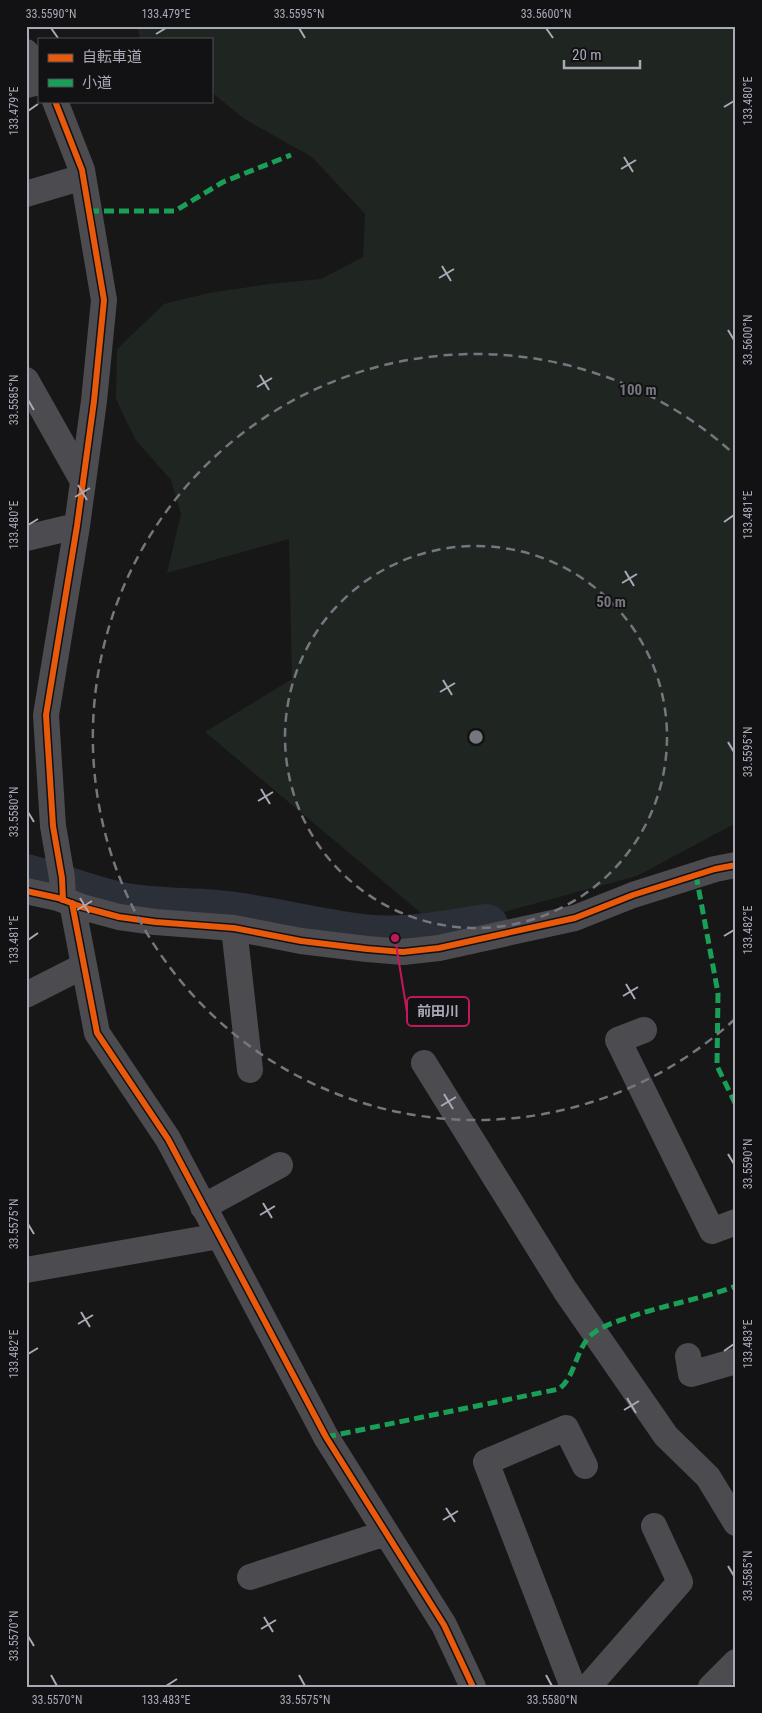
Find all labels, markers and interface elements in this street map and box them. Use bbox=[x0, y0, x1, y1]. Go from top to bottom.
text: 33.5590°N bbox=[26, 7, 76, 21]
text: 133.479°E bbox=[141, 7, 191, 21]
text: 33.5595°N bbox=[274, 7, 324, 21]
text: 33.5600°N bbox=[521, 7, 571, 21]
legend bbox=[38, 38, 212, 102]
scale bar bbox=[564, 38, 641, 70]
text: 20 m bbox=[572, 46, 602, 64]
text: 自転車道 bbox=[82, 48, 142, 66]
text: 小道 bbox=[82, 74, 112, 92]
text: 133.480°E bbox=[741, 76, 755, 126]
text: 133.479°E bbox=[7, 86, 21, 136]
text: 33.5600°N bbox=[741, 315, 755, 365]
text: 33.5585°N bbox=[7, 375, 21, 425]
text: 100 m bbox=[619, 381, 657, 399]
text: 133.481°E bbox=[741, 490, 755, 540]
text: 133.480°E bbox=[7, 500, 21, 550]
text: 50 m bbox=[596, 593, 626, 611]
text: 33.5595°N bbox=[741, 727, 755, 777]
centre of rings bbox=[467, 728, 485, 746]
text: 33.5580°N bbox=[7, 787, 21, 837]
text: 133.482°E bbox=[741, 905, 755, 955]
text: 133.481°E bbox=[7, 915, 21, 965]
callout: 前田川 bbox=[407, 997, 469, 1026]
text: 前田川 bbox=[417, 1003, 459, 1019]
text: 33.5590°N bbox=[741, 1139, 755, 1189]
text: 33.5575°N bbox=[7, 1199, 21, 1249]
text: 133.483°E bbox=[741, 1319, 755, 1369]
text: 133.482°E bbox=[7, 1329, 21, 1379]
text: 33.5585°N bbox=[741, 1551, 755, 1601]
text: 33.5570°N bbox=[7, 1611, 21, 1661]
text: 33.5570°N bbox=[32, 1693, 82, 1707]
text: 133.483°E bbox=[141, 1693, 191, 1707]
text: 33.5575°N bbox=[280, 1693, 330, 1707]
text: 33.5580°N bbox=[527, 1693, 577, 1707]

